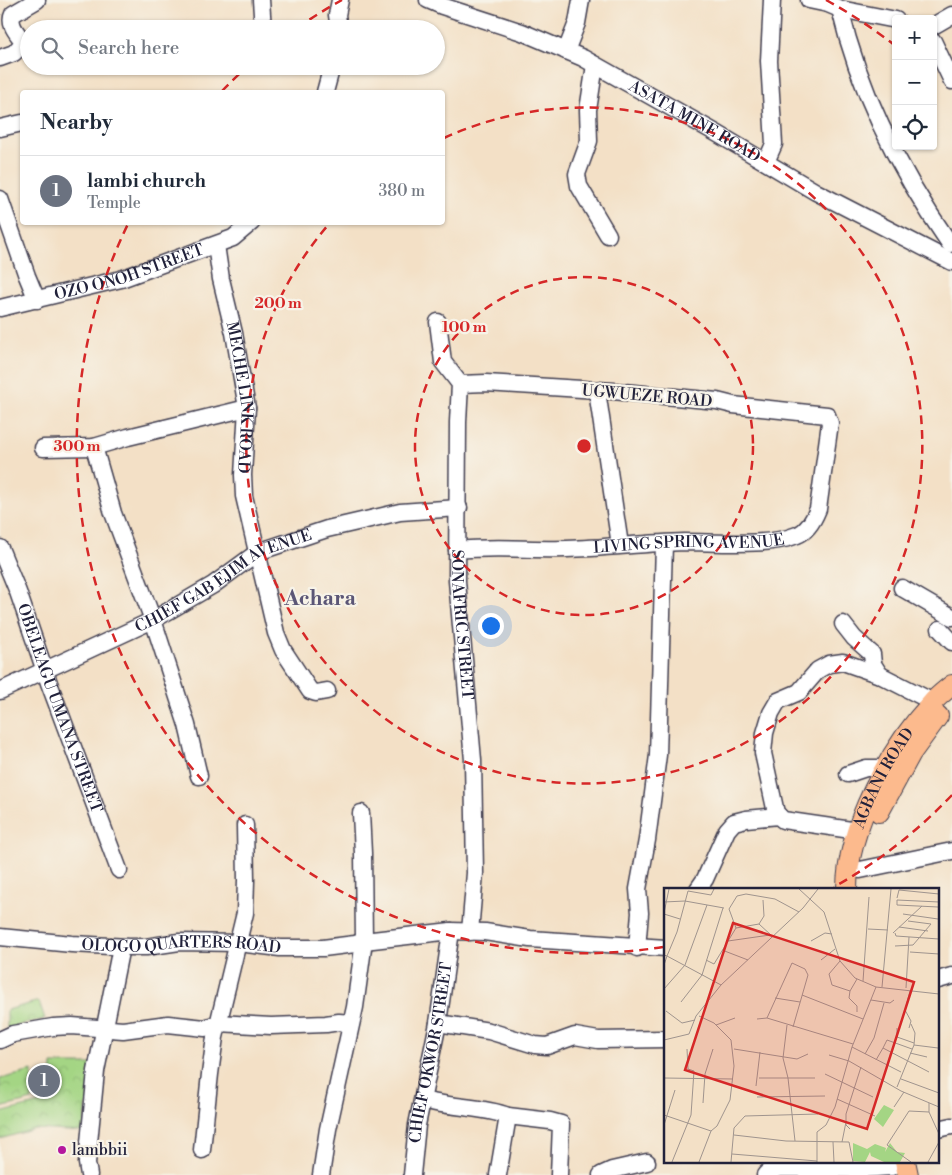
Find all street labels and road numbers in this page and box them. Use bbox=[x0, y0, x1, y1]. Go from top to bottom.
street label: ASATA MINE ROAD bbox=[624, 75, 764, 167]
street label: OZO ONOH STREET bbox=[52, 240, 206, 305]
street label: MECHE LINK ROAD bbox=[222, 320, 258, 474]
street label: UGWUEZE ROAD bbox=[581, 380, 713, 412]
street label: CHIEF GAB EJIM AVENUE bbox=[132, 525, 314, 637]
street label: LIVING SPRING AVENUE bbox=[593, 529, 786, 558]
street label: SONAFRIC STREET bbox=[447, 549, 478, 701]
street label: OBELEAGU UMANA STREET bbox=[13, 601, 107, 816]
street label: AGBANI ROAD bbox=[849, 724, 918, 832]
street label: OLOGO QUARTERS ROAD bbox=[81, 932, 282, 958]
street label: CHIEF OKWOR STREET bbox=[405, 961, 456, 1144]

